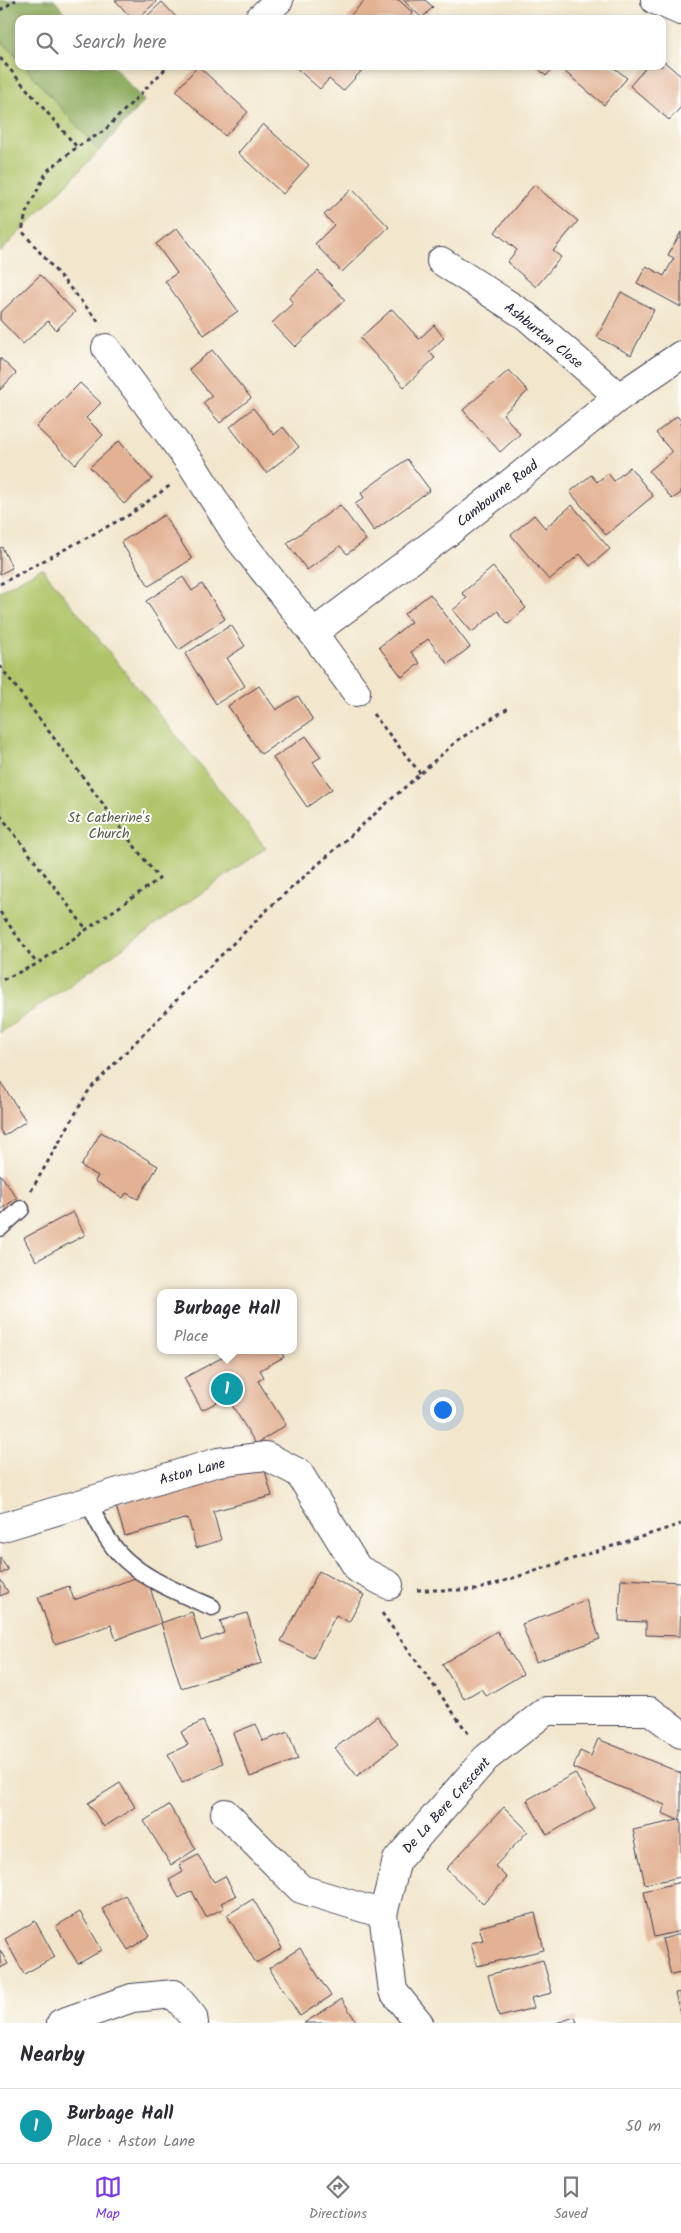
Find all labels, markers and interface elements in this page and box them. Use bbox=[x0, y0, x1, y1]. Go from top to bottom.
search box bbox=[15, 15, 666, 70]
text: Search here bbox=[73, 28, 167, 58]
icon: search bbox=[33, 29, 61, 57]
street label: Ashburton Close bbox=[499, 297, 588, 375]
street label: Cambourne Road bbox=[452, 454, 544, 533]
park label: St Catherine's Church bbox=[68, 807, 150, 845]
popup bbox=[157, 1289, 297, 1354]
text: Burbage Hall bbox=[174, 1294, 280, 1324]
text: Place bbox=[174, 1324, 208, 1349]
pin: 1 bbox=[211, 1370, 243, 1408]
your location bbox=[430, 1397, 456, 1423]
street label: Aston Lane bbox=[157, 1452, 228, 1491]
street label: De La Bere Crescent bbox=[397, 1752, 497, 1859]
text: Nearby bbox=[20, 2039, 85, 2072]
text: Burbage Hall bbox=[67, 2099, 173, 2129]
text: 1 bbox=[34, 2114, 38, 2139]
text: 50 m bbox=[625, 2114, 661, 2139]
text: Place · Aston Lane bbox=[67, 2129, 195, 2154]
tab: Map bbox=[94, 2173, 122, 2225]
tab: Directions bbox=[309, 2173, 367, 2225]
tab: Saved bbox=[554, 2173, 587, 2225]

